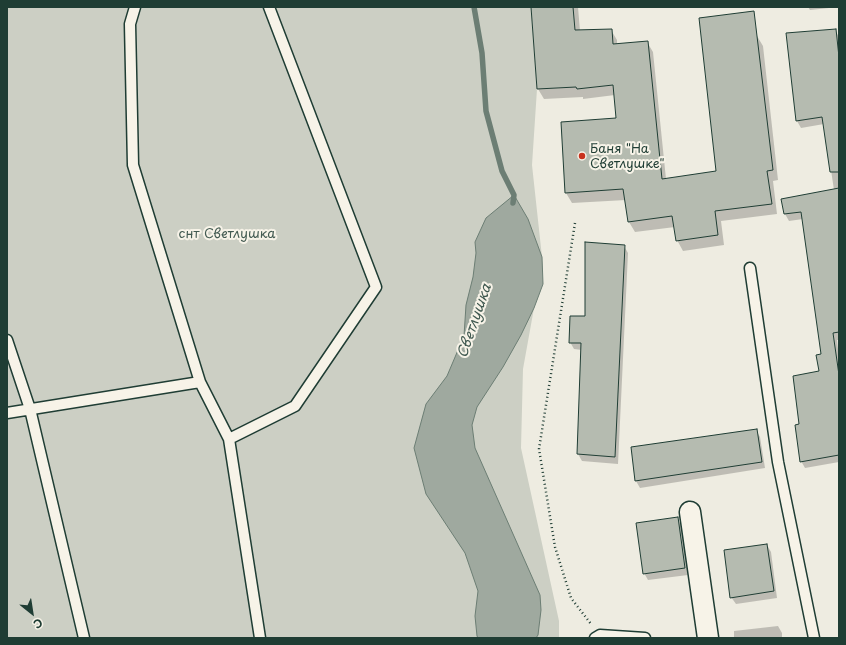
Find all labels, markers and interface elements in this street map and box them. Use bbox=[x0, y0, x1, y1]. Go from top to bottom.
place label: Баня "На Светлушке" bbox=[590, 141, 665, 172]
marker: Баня "На Светлушке" bbox=[577, 151, 587, 161]
park label: снт Светлушка bbox=[179, 226, 275, 242]
water label: Светлушка bbox=[455, 282, 495, 360]
north arrow bbox=[12, 593, 52, 633]
text: С bbox=[30, 614, 46, 633]

